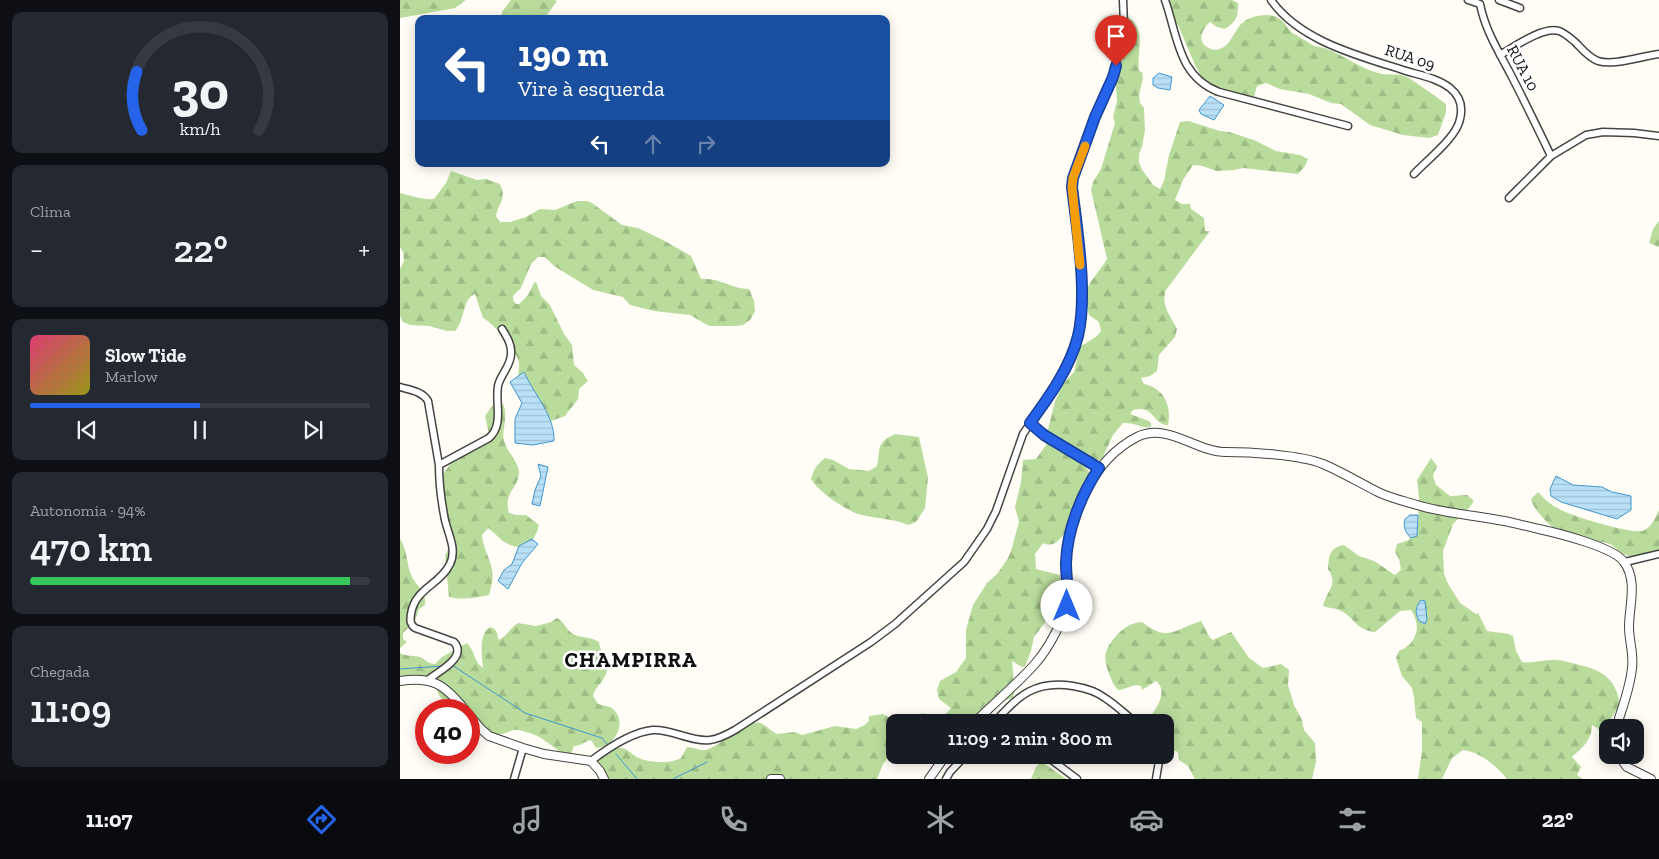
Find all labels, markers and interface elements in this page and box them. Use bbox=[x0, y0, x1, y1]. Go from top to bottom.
pin bbox=[1095, 15, 1137, 66]
icon: arrive bbox=[1102, 22, 1130, 50]
text: 190 m bbox=[518, 33, 608, 75]
icon: left bbox=[435, 35, 500, 100]
street label: RUA 09 bbox=[1383, 40, 1437, 74]
street label: RUA 10 bbox=[1503, 42, 1543, 94]
text: 30 bbox=[171, 60, 229, 122]
text: Vire à esquerda bbox=[518, 75, 665, 102]
text: km/h bbox=[180, 118, 220, 140]
icon: left bbox=[586, 130, 614, 158]
icon: ahead bbox=[639, 130, 667, 158]
icon: right bbox=[692, 130, 720, 158]
text: Clima bbox=[30, 202, 71, 221]
text: 22° bbox=[173, 226, 228, 272]
text: − bbox=[30, 233, 43, 266]
text: + bbox=[358, 233, 370, 266]
text: Slow Tide bbox=[105, 344, 186, 367]
text: Marlow bbox=[105, 367, 158, 386]
icon: previous bbox=[73, 416, 101, 444]
icon: pause bbox=[186, 416, 214, 444]
icon: next bbox=[299, 416, 327, 444]
text: Autonomia · 94% bbox=[30, 501, 146, 520]
text: 470 km bbox=[30, 525, 152, 571]
position arrow bbox=[1040, 579, 1092, 631]
district label: CHAMPIRRA bbox=[565, 647, 697, 672]
text: Chegada bbox=[30, 662, 90, 681]
text: 11:09 bbox=[30, 686, 111, 732]
speed limit sign: 40 bbox=[415, 699, 480, 764]
map controls bbox=[1599, 719, 1644, 764]
button: sound bbox=[1599, 719, 1644, 764]
text: 11:09 · 2 min · 800 m bbox=[948, 727, 1112, 750]
icon: directions bbox=[304, 802, 339, 837]
icon: music bbox=[510, 802, 545, 837]
icon: phone bbox=[716, 802, 751, 837]
icon: climate bbox=[923, 802, 958, 837]
icon: car bbox=[1129, 802, 1164, 837]
icon: filters bbox=[1335, 802, 1370, 837]
text: 11:07 bbox=[86, 806, 132, 833]
text: 22° bbox=[1542, 806, 1573, 833]

